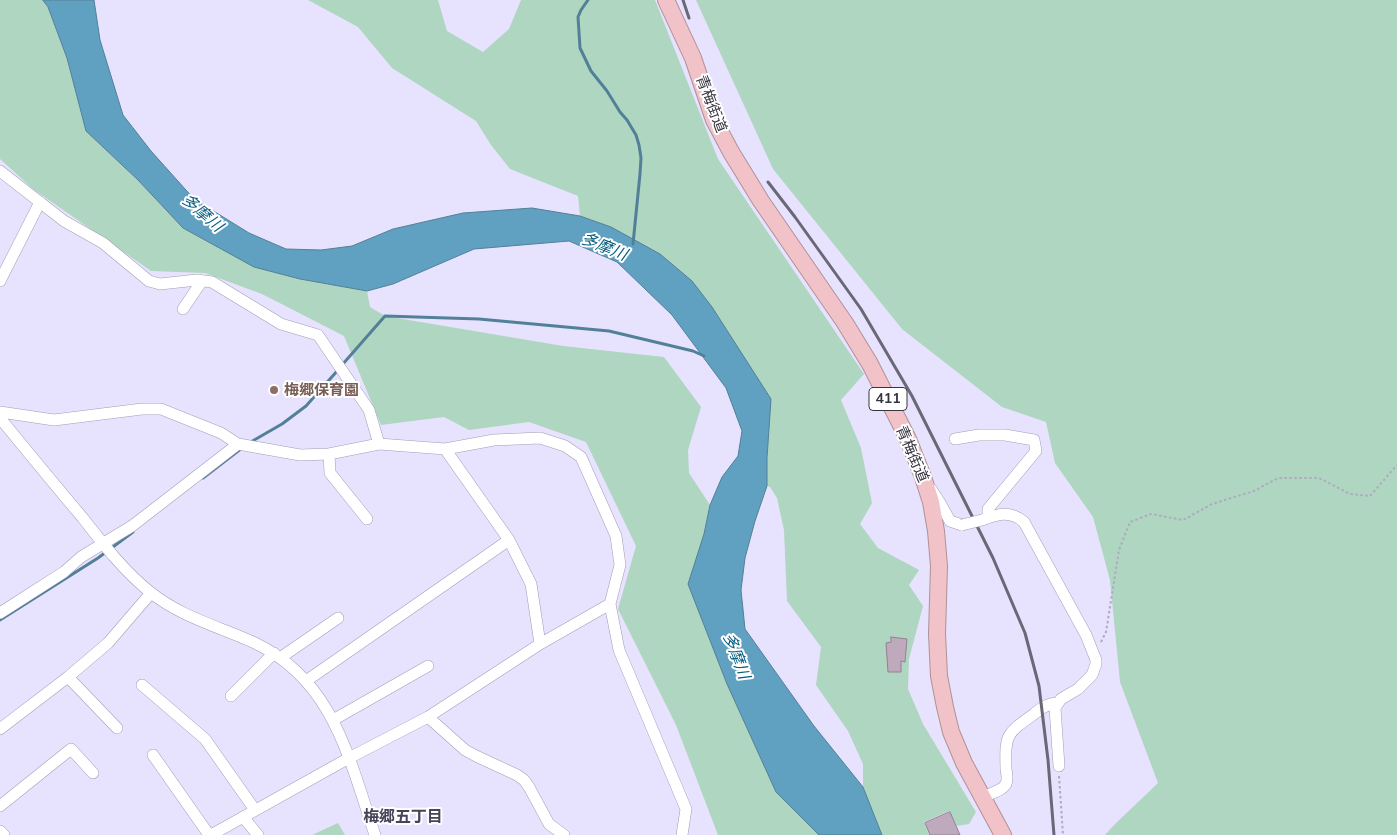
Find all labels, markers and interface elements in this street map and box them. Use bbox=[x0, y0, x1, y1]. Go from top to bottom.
street label: 青梅街道 bbox=[692, 73, 730, 135]
water label: 多摩川 bbox=[178, 190, 226, 236]
water label: 多摩川 bbox=[578, 229, 630, 265]
place label: 梅郷保育園 bbox=[284, 381, 359, 399]
marker: 梅郷保育園 bbox=[268, 384, 280, 396]
road number: 411 bbox=[869, 388, 907, 410]
street label: 青梅街道 bbox=[892, 423, 932, 485]
water label: 多摩川 bbox=[718, 630, 754, 682]
district label: 梅郷五丁目 bbox=[363, 807, 443, 827]

